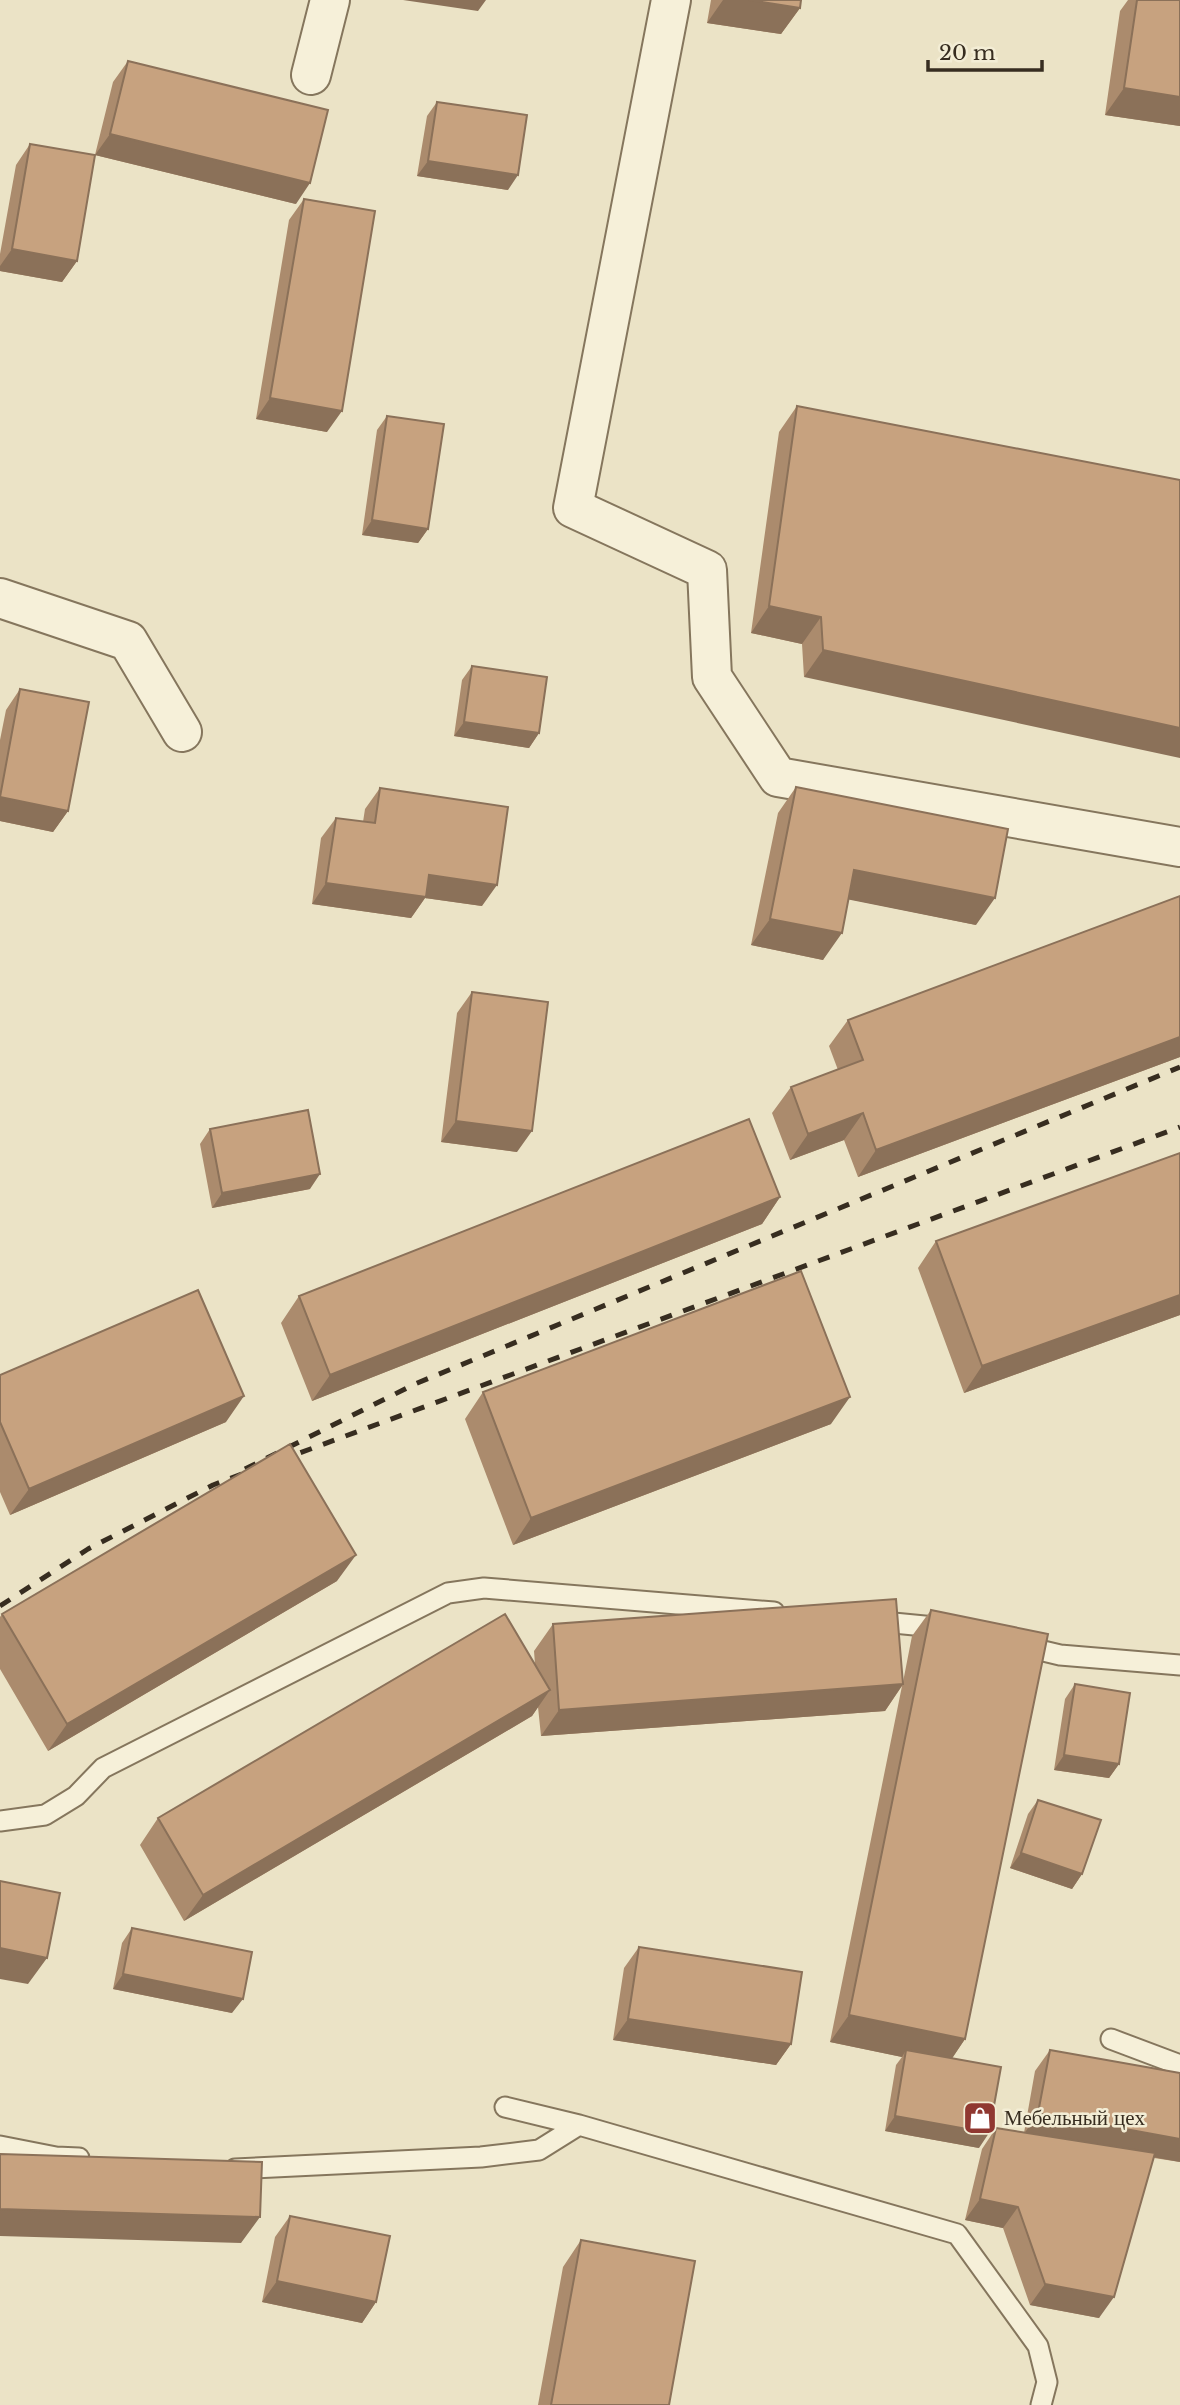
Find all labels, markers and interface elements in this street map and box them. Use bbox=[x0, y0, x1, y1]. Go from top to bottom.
scale bar bbox=[928, 28, 1042, 72]
text: 20 m bbox=[939, 40, 996, 66]
shop icon: Мебельный цех bbox=[961, 2099, 999, 2137]
place label: Мебельный цех bbox=[1004, 2105, 1145, 2131]

